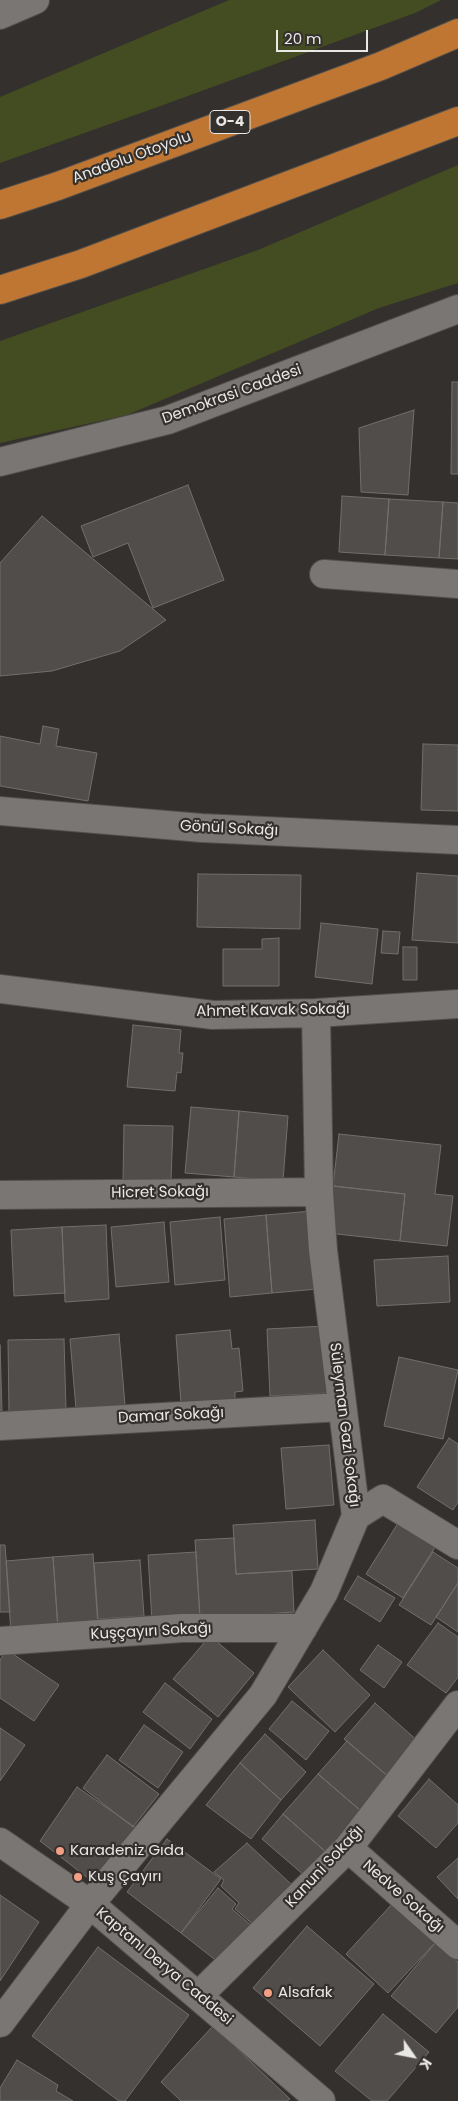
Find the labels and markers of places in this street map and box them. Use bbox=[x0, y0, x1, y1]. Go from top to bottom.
place label: Karadeniz Gıda bbox=[70, 1842, 184, 1860]
marker: Karadeniz Gıda bbox=[54, 1845, 66, 1857]
place label: Kuş Çayırı bbox=[88, 1868, 162, 1886]
marker: Kuş Çayırı bbox=[72, 1871, 84, 1883]
place label: Alsafak bbox=[278, 1984, 333, 2002]
marker: Alsafak bbox=[262, 1987, 274, 1999]

